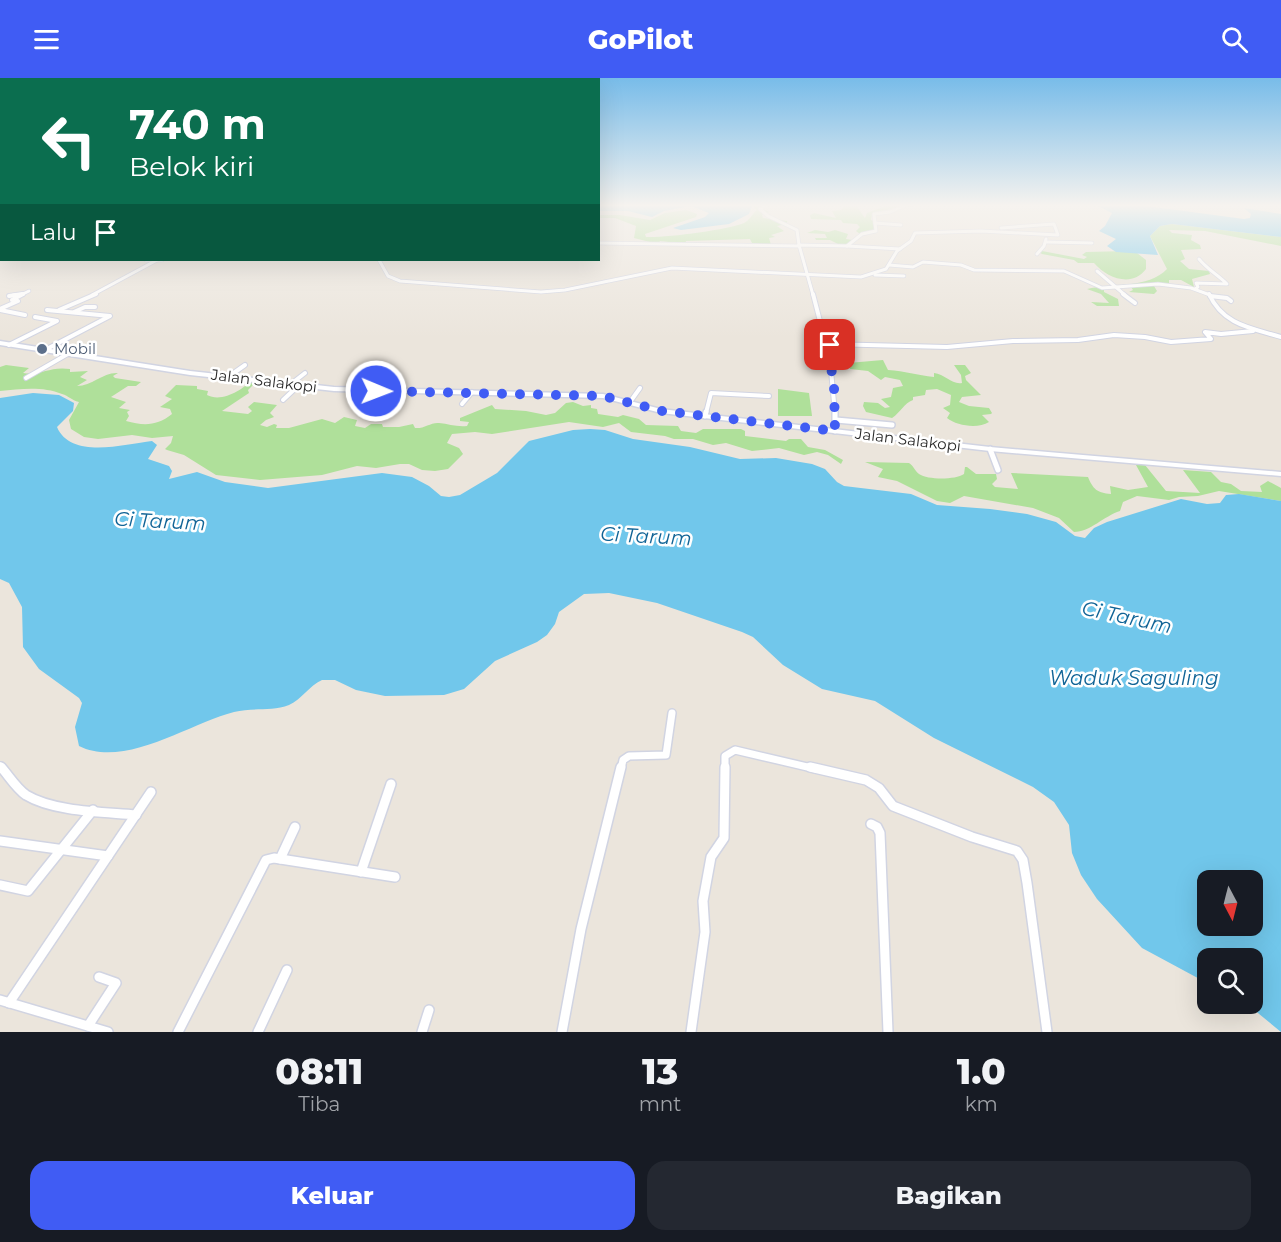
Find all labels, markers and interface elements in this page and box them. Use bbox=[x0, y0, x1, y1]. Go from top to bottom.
icon: menu bbox=[30, 23, 63, 56]
text: GoPilot bbox=[588, 23, 693, 56]
icon: search bbox=[1218, 23, 1251, 56]
text: 740 m bbox=[129, 98, 266, 150]
icon: left bbox=[30, 102, 108, 180]
text: Belok kiri bbox=[129, 150, 254, 183]
icon: arrive bbox=[89, 216, 122, 249]
text: Lalu bbox=[30, 219, 77, 246]
pin bbox=[804, 319, 855, 370]
icon: arrive bbox=[813, 328, 846, 361]
place label: Mobil bbox=[54, 339, 96, 358]
marker: Mobil bbox=[35, 342, 49, 356]
position arrow bbox=[344, 359, 408, 423]
street label: Jalan Salakopi bbox=[209, 364, 318, 396]
street label: Jalan Salakopi bbox=[853, 423, 962, 455]
water label: Ci Tarum bbox=[114, 507, 206, 535]
water label: Ci Tarum bbox=[600, 522, 692, 550]
water label: Ci Tarum bbox=[1080, 596, 1174, 638]
water label: Waduk Saguling bbox=[1049, 666, 1219, 690]
north arrow bbox=[1197, 870, 1263, 936]
map controls bbox=[1197, 870, 1263, 1014]
button: search bbox=[1197, 948, 1263, 1014]
text: 08:11 bbox=[275, 1049, 363, 1093]
text: 13 bbox=[642, 1049, 678, 1093]
text: 1.0 bbox=[957, 1049, 1006, 1093]
text: Tiba bbox=[298, 1092, 340, 1116]
text: mnt bbox=[639, 1092, 682, 1116]
text: km bbox=[965, 1092, 998, 1116]
button: Keluar bbox=[30, 1161, 635, 1230]
button: Bagikan bbox=[647, 1161, 1251, 1230]

